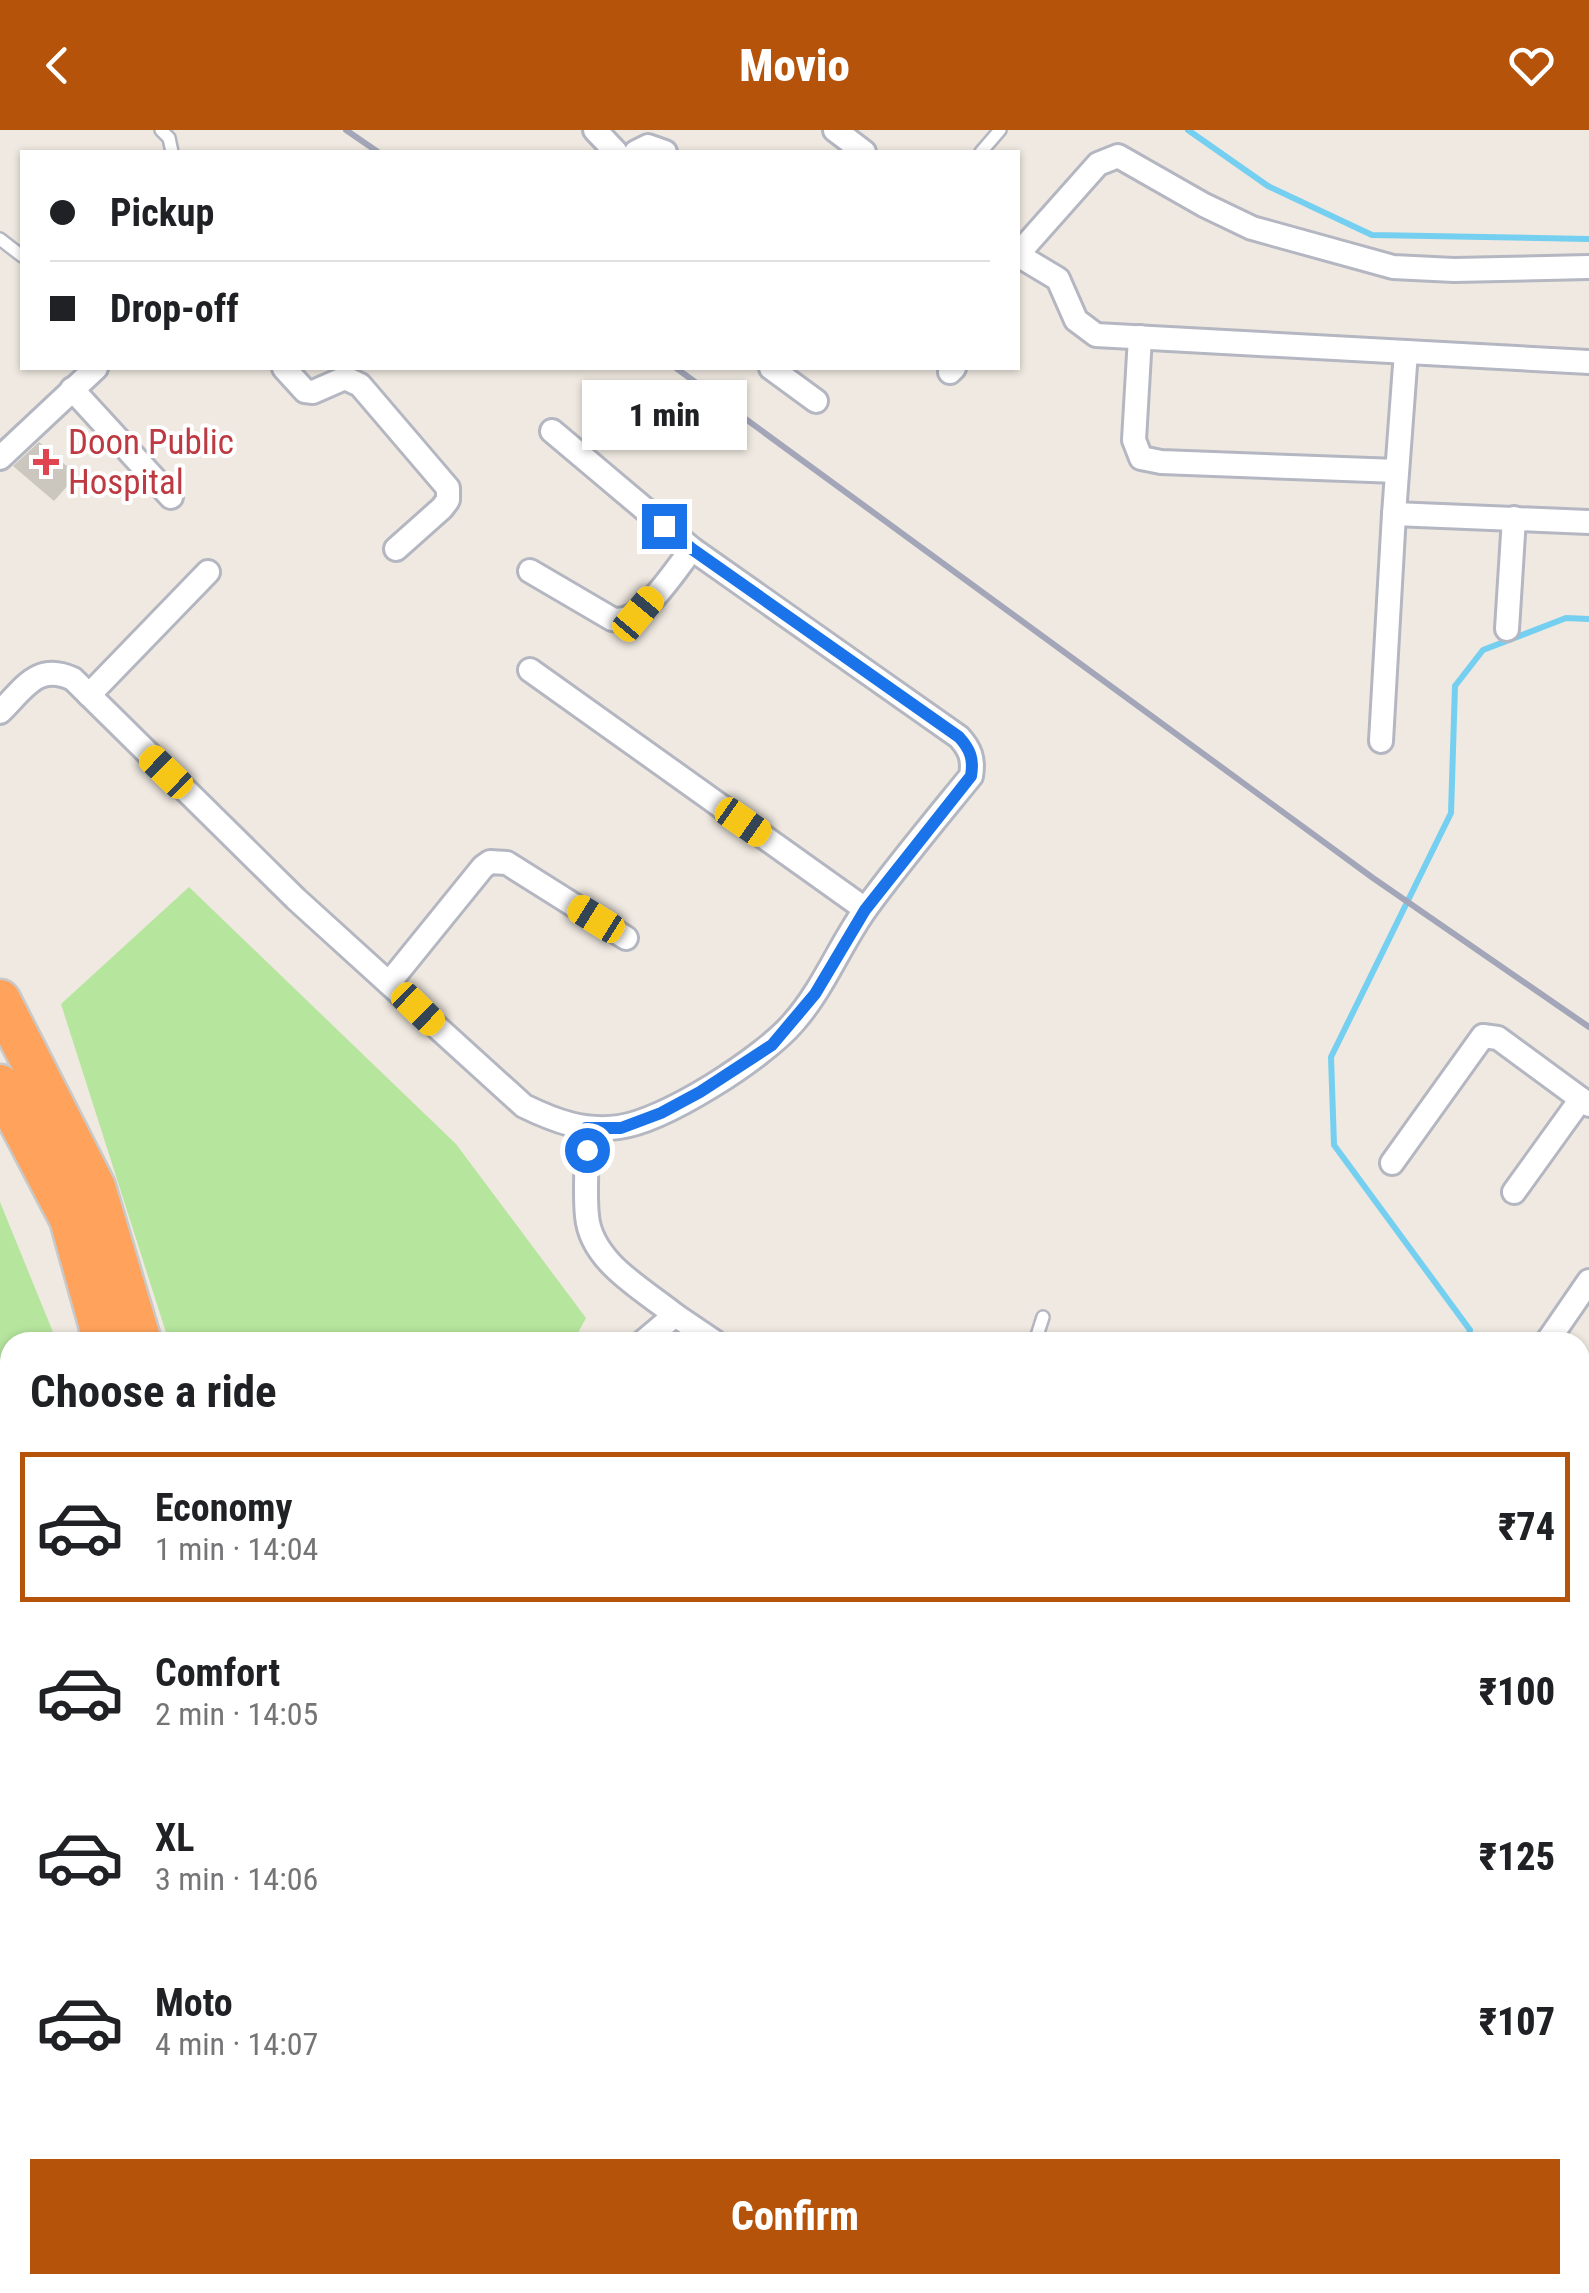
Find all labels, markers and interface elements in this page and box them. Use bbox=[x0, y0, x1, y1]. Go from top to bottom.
icon: back bbox=[30, 38, 85, 93]
icon: heart bbox=[1504, 38, 1559, 93]
text: Movio bbox=[739, 39, 850, 92]
text: Pickup bbox=[110, 191, 214, 235]
text: Drop-off bbox=[110, 287, 239, 331]
callout: 1 min bbox=[582, 381, 746, 451]
text: 1 min bbox=[629, 396, 700, 434]
place label: Doon Public Hospital bbox=[68, 422, 234, 503]
marker: Doon Public Hospital bbox=[33, 449, 59, 475]
route end bbox=[642, 504, 687, 549]
car bbox=[607, 581, 669, 647]
car bbox=[134, 740, 198, 804]
car bbox=[710, 793, 776, 851]
car bbox=[563, 890, 629, 948]
car bbox=[386, 977, 450, 1041]
route start bbox=[565, 1128, 610, 1173]
text: Choose a ride bbox=[30, 1365, 277, 1418]
icon: car bbox=[35, 1482, 125, 1572]
text: Economy bbox=[155, 1486, 292, 1530]
text: ₹74 bbox=[1498, 1505, 1555, 1549]
text: 1 min · 14:04 bbox=[155, 1530, 318, 1568]
icon: car bbox=[35, 1647, 125, 1737]
text: Comfort bbox=[155, 1651, 280, 1695]
text: ₹100 bbox=[1479, 1670, 1555, 1714]
text: 2 min · 14:05 bbox=[155, 1695, 318, 1733]
icon: car bbox=[35, 1812, 125, 1902]
text: XL bbox=[155, 1816, 194, 1860]
text: ₹125 bbox=[1479, 1835, 1555, 1879]
text: 3 min · 14:06 bbox=[155, 1860, 318, 1898]
icon: car bbox=[35, 1977, 125, 2067]
text: Moto bbox=[155, 1981, 233, 2025]
text: ₹107 bbox=[1479, 2000, 1555, 2044]
text: 4 min · 14:07 bbox=[155, 2025, 318, 2063]
button: Confirm bbox=[30, 2159, 1560, 2274]

